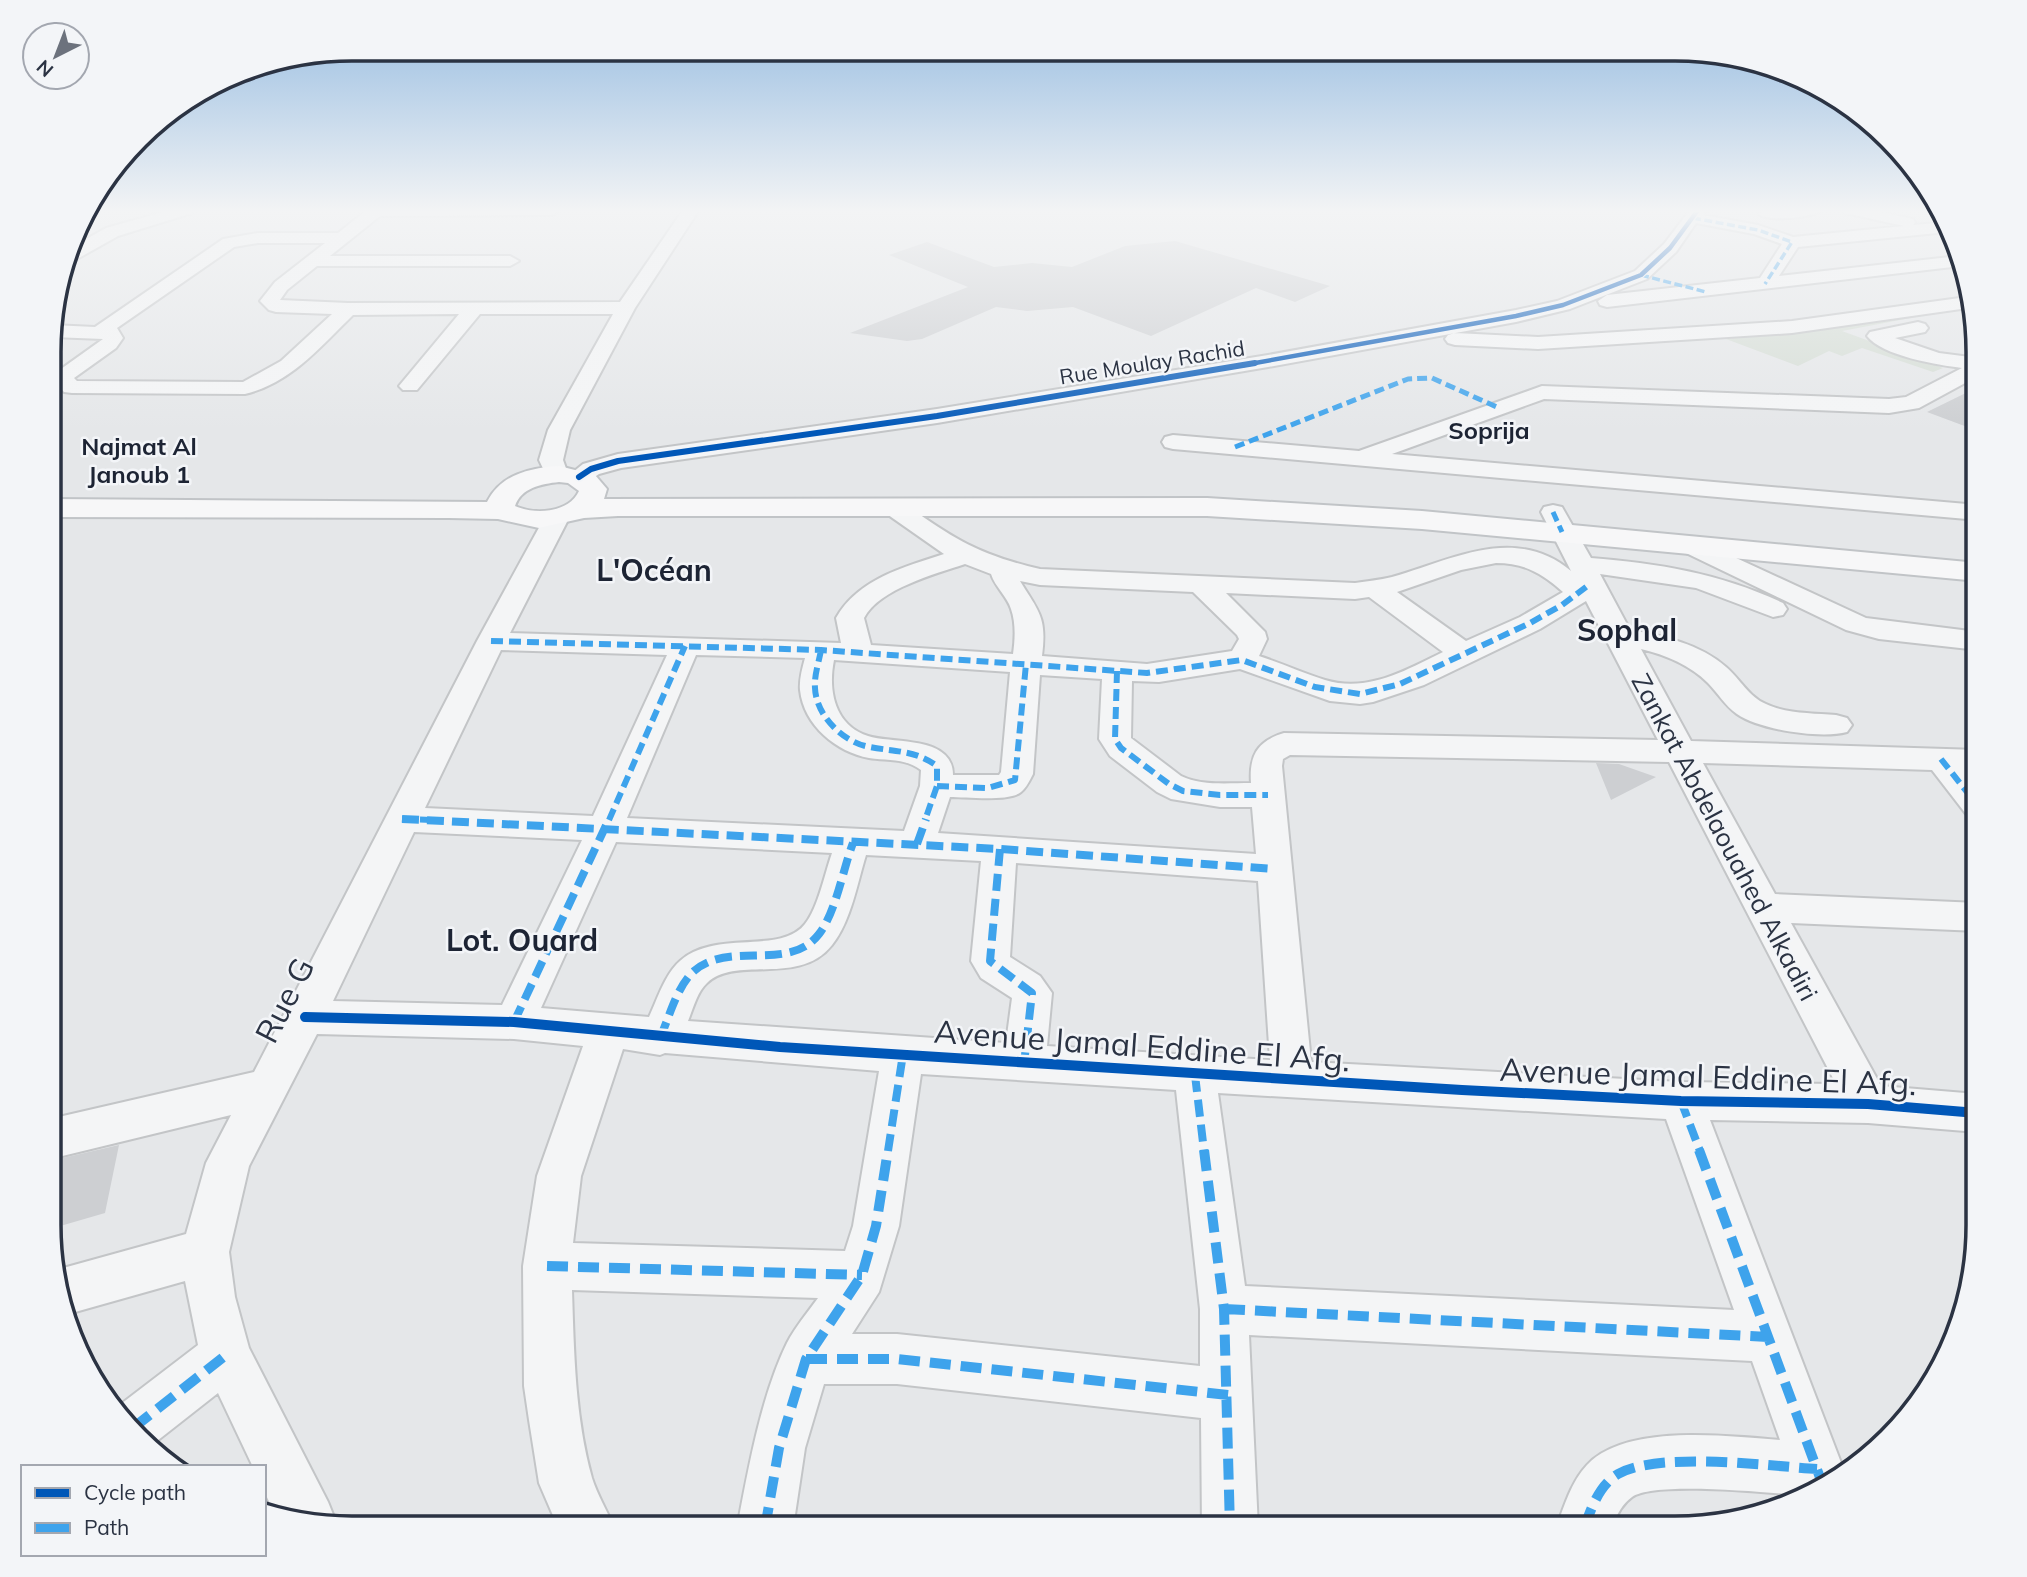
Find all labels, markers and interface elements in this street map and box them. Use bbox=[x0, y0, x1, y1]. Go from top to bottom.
north arrow bbox=[21, 21, 91, 91]
text: N bbox=[31, 55, 58, 82]
street label: Rue Moulay Rachid bbox=[1058, 335, 1246, 389]
district label: Soprija bbox=[1448, 415, 1530, 445]
district label: Najmat Al Janoub 1 bbox=[81, 431, 197, 489]
district label: L'Océan bbox=[596, 551, 712, 589]
district label: Sophal bbox=[1577, 611, 1677, 649]
street label: Zankat Abdelaouahed Alkadiri bbox=[1625, 668, 1825, 1006]
district label: Lot. Ouard bbox=[446, 921, 598, 959]
street label: Rue G bbox=[246, 951, 322, 1049]
street label: Avenue Jamal Eddine El Afg. bbox=[933, 1011, 1351, 1079]
street label: Avenue Jamal Eddine El Afg. bbox=[1499, 1049, 1917, 1103]
legend bbox=[21, 1465, 266, 1556]
text: Cycle path bbox=[84, 1479, 186, 1505]
text: Path bbox=[84, 1514, 129, 1540]

